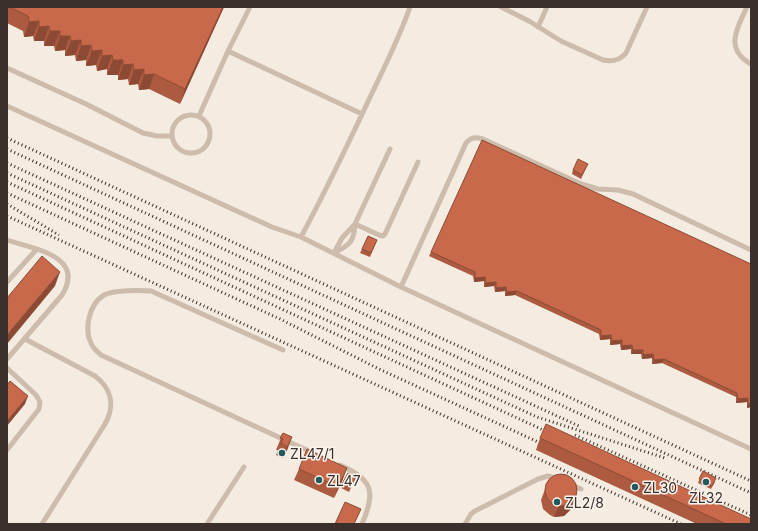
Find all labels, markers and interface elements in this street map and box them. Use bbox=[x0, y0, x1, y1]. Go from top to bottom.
place label: ZL47/1 bbox=[290, 445, 334, 462]
marker: ZL47/1 bbox=[277, 448, 287, 458]
place label: ZL47 bbox=[327, 472, 361, 489]
marker: ZL47 bbox=[314, 475, 324, 485]
marker: ZL32 bbox=[701, 477, 711, 487]
place label: ZL30 bbox=[643, 479, 677, 496]
marker: ZL30 bbox=[630, 482, 640, 492]
place label: ZL32 bbox=[689, 489, 723, 506]
place label: ZL2/8 bbox=[565, 494, 604, 511]
marker: ZL2/8 bbox=[552, 497, 562, 507]

